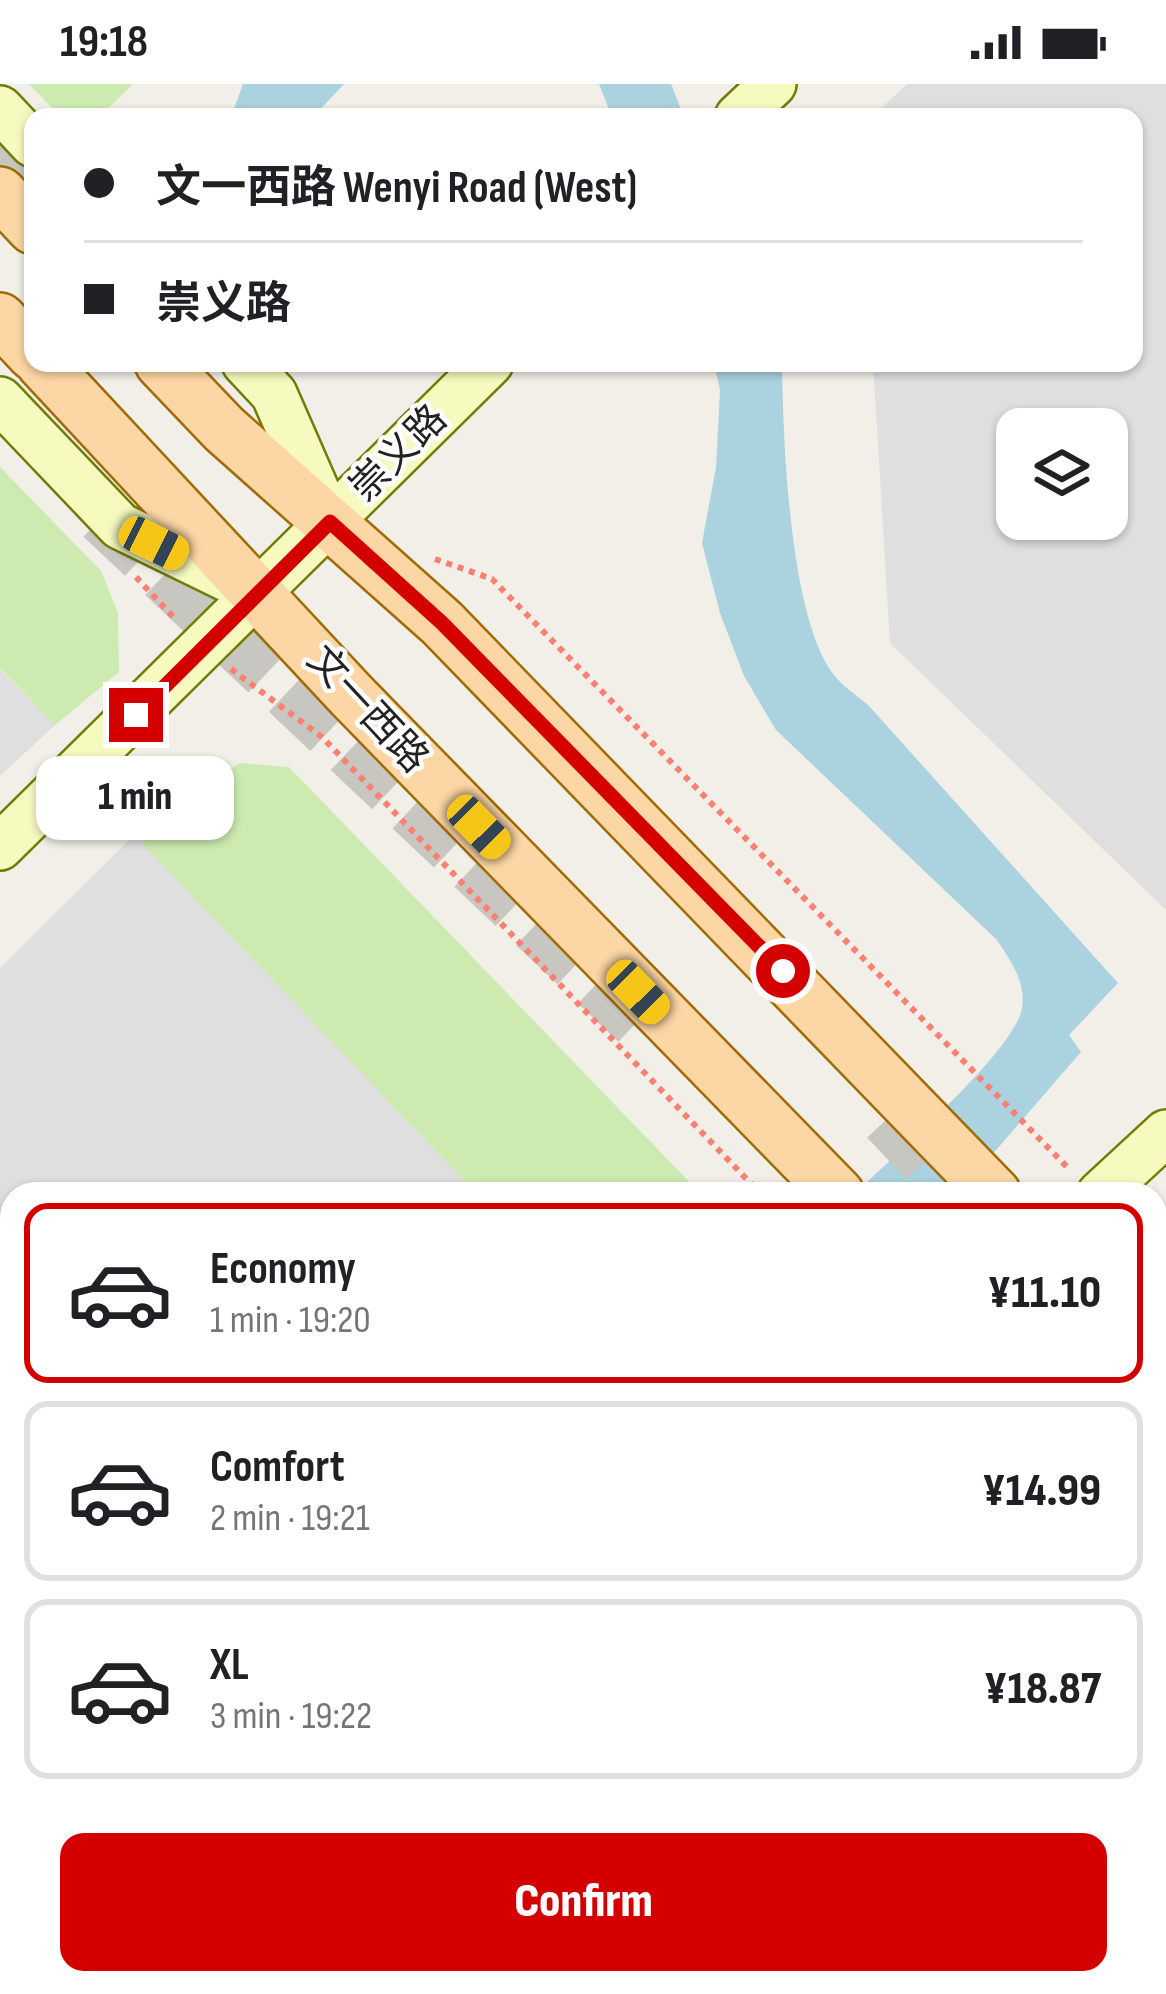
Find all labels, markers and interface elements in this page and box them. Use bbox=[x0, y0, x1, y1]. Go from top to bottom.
text: 19:18 bbox=[60, 15, 148, 70]
text: 文一西路 Wenyi Road (West) bbox=[156, 161, 637, 216]
text: 崇义路 bbox=[156, 277, 291, 332]
street label: 崇义路 bbox=[341, 396, 457, 512]
map controls bbox=[996, 408, 1128, 540]
button: layers bbox=[996, 408, 1128, 540]
car bbox=[114, 511, 194, 575]
street label: 文一西路 bbox=[297, 637, 437, 783]
route end bbox=[109, 688, 163, 742]
callout: 1 min bbox=[37, 757, 235, 841]
text: 1 min bbox=[98, 774, 172, 821]
car bbox=[441, 789, 517, 865]
route start bbox=[756, 944, 810, 998]
car bbox=[600, 954, 676, 1030]
icon: car bbox=[66, 1239, 174, 1347]
text: Economy bbox=[210, 1242, 356, 1297]
text: ¥11.10 bbox=[988, 1266, 1101, 1321]
text: 1 min · 19:20 bbox=[210, 1297, 371, 1344]
icon: car bbox=[66, 1437, 174, 1545]
text: Comfort bbox=[210, 1440, 345, 1495]
text: ¥14.99 bbox=[982, 1464, 1101, 1519]
text: 2 min · 19:21 bbox=[210, 1495, 370, 1542]
icon: car bbox=[66, 1635, 174, 1743]
text: XL bbox=[210, 1638, 249, 1693]
text: ¥18.87 bbox=[984, 1662, 1101, 1717]
text: 3 min · 19:22 bbox=[210, 1693, 372, 1740]
button: Confirm bbox=[60, 1833, 1107, 1971]

